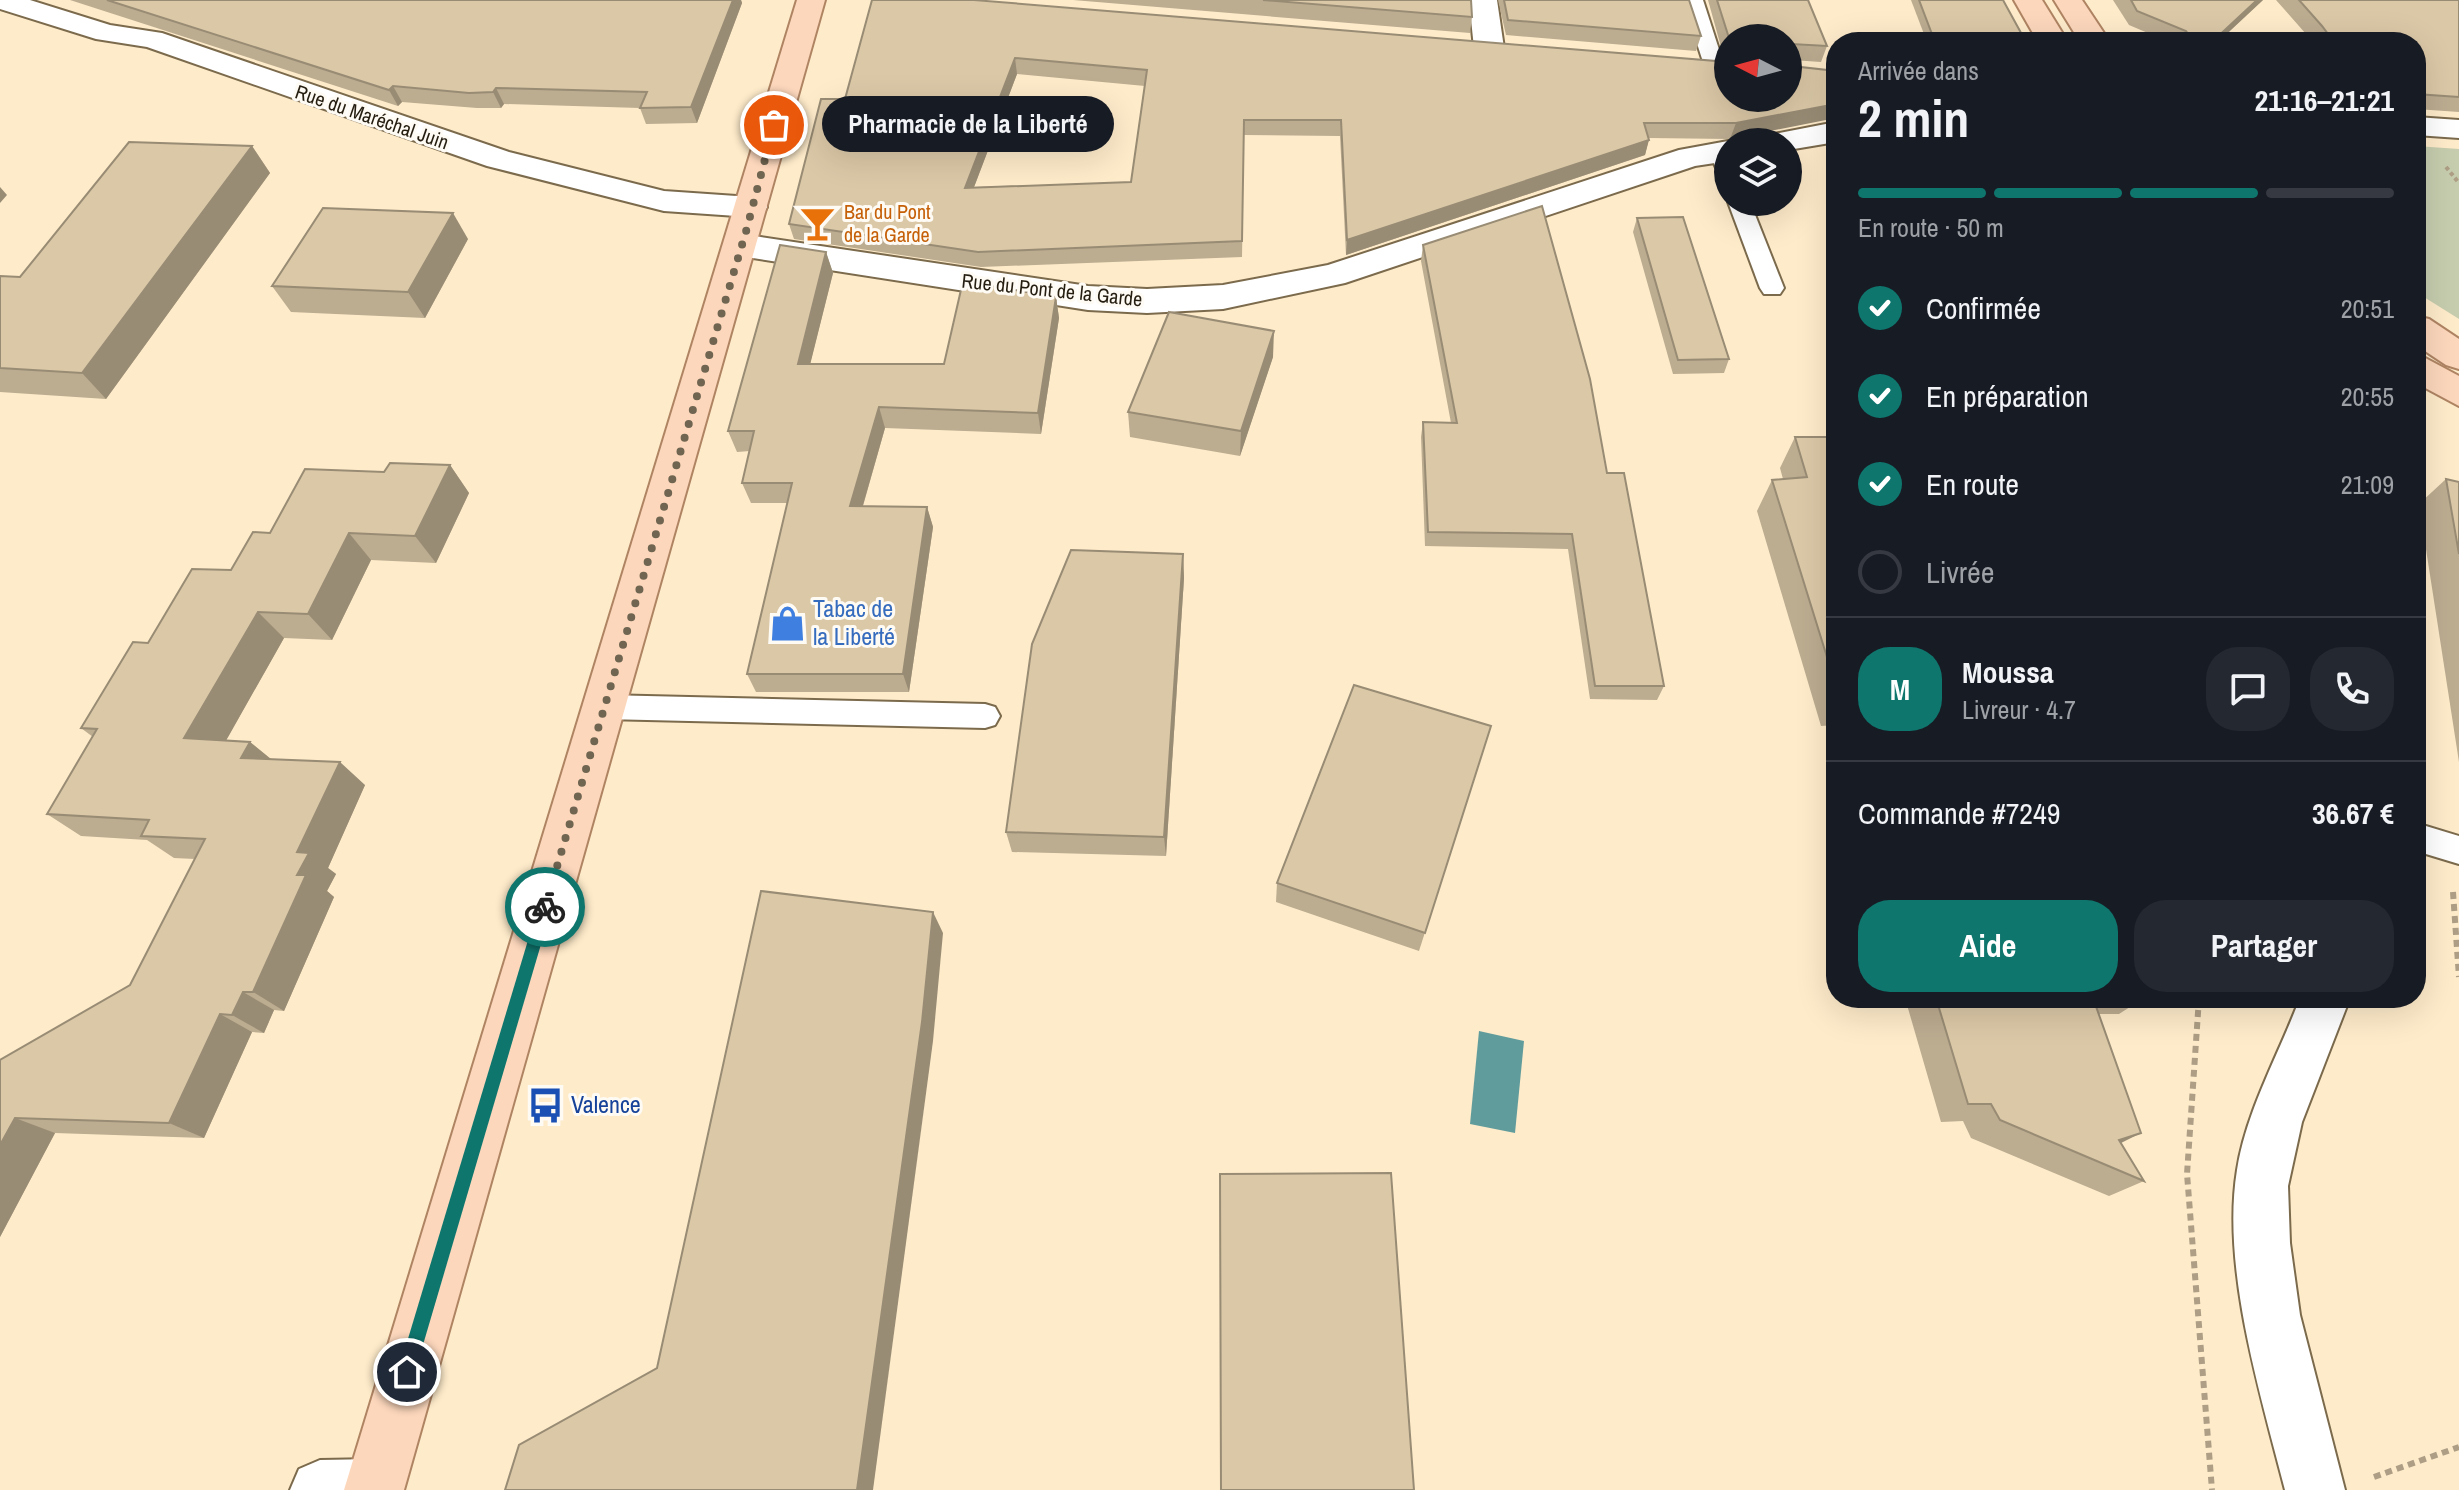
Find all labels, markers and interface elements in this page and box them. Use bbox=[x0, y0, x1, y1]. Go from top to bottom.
north arrow bbox=[1714, 24, 1802, 112]
map controls bbox=[1714, 24, 1802, 216]
text: Arrivée dans bbox=[1858, 53, 1979, 88]
street label: Rue du Maréchal Juin bbox=[292, 78, 452, 155]
text: 21:16–21:21 bbox=[2255, 80, 2394, 120]
text: 2 min bbox=[1858, 83, 1969, 153]
pin bbox=[740, 91, 808, 159]
callout: Pharmacie de la Liberté bbox=[822, 97, 1114, 153]
icon: bag bbox=[752, 103, 796, 147]
text: Pharmacie de la Liberté bbox=[848, 106, 1088, 141]
button: layers bbox=[1714, 128, 1802, 216]
place label: Bar du Pont de la Garde bbox=[844, 198, 931, 248]
bar icon: Bar du Pont de la Garde bbox=[799, 204, 837, 242]
text: En route · 50 m bbox=[1858, 210, 2004, 245]
street label: Rue du Pont de la Garde bbox=[960, 267, 1144, 312]
icon: check bbox=[1858, 286, 1902, 330]
text: Confirmée bbox=[1926, 288, 2041, 328]
text: 20:51 bbox=[2341, 291, 2394, 326]
icon: check bbox=[1858, 374, 1902, 418]
text: En préparation bbox=[1926, 376, 2089, 416]
text: 20:55 bbox=[2341, 379, 2394, 414]
icon: check bbox=[1858, 462, 1902, 506]
text: En route bbox=[1926, 464, 2019, 504]
text: 21:09 bbox=[2341, 467, 2394, 502]
text: Livrée bbox=[1926, 552, 1994, 592]
place label: Tabac de la Liberté bbox=[813, 592, 895, 652]
shop icon: Tabac de la Liberté bbox=[768, 604, 806, 642]
button: chat bbox=[2206, 647, 2290, 731]
button: phone bbox=[2310, 647, 2394, 731]
text: Moussa bbox=[1962, 652, 2054, 692]
text: M bbox=[1890, 669, 1910, 709]
text: Livreur · 4.7 bbox=[1962, 692, 2076, 727]
text: Commande #7249 bbox=[1858, 793, 2060, 833]
text: 36.67 € bbox=[2312, 793, 2394, 833]
courier bbox=[505, 867, 585, 947]
icon: bike bbox=[523, 885, 567, 929]
button: Aide bbox=[1858, 900, 2118, 992]
button: Partager bbox=[2134, 900, 2394, 992]
bus stop icon: Valence bbox=[526, 1086, 564, 1124]
place label: Valence bbox=[571, 1088, 641, 1120]
pin bbox=[373, 1338, 441, 1406]
icon: home bbox=[385, 1350, 429, 1394]

